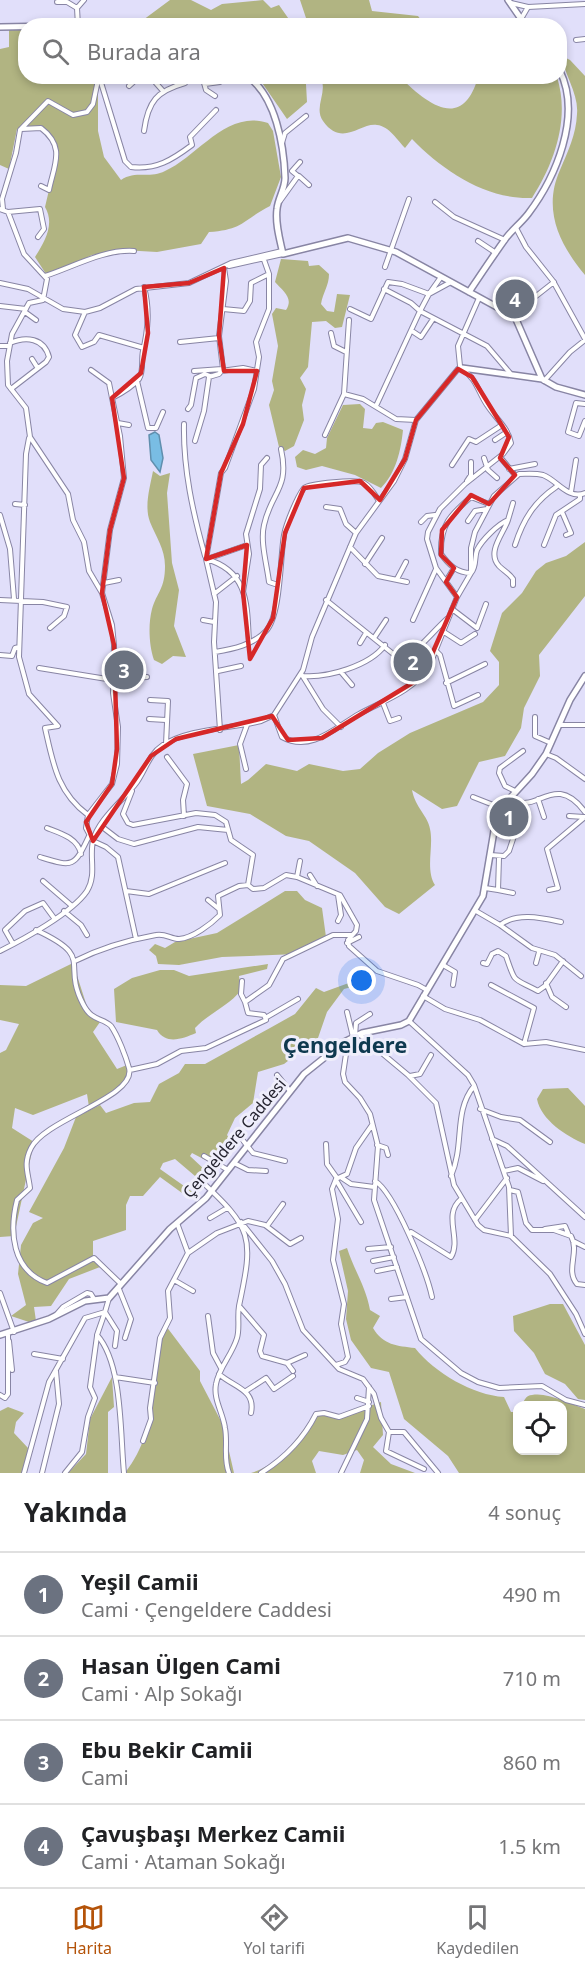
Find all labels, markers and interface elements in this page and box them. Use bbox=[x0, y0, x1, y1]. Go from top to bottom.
search box bbox=[18, 18, 567, 84]
icon: search bbox=[39, 35, 72, 68]
text: Burada ara bbox=[87, 36, 201, 66]
pin: 4 bbox=[496, 276, 534, 322]
pin: 2 bbox=[394, 640, 432, 684]
pin: 3 bbox=[104, 648, 144, 692]
pin: 1 bbox=[490, 794, 528, 840]
your location bbox=[347, 966, 376, 995]
district label: Çengeldere bbox=[283, 1029, 407, 1059]
street label: Çengeldere Caddesi bbox=[177, 1073, 291, 1203]
map controls bbox=[513, 1401, 567, 1455]
button: locate bbox=[513, 1401, 567, 1455]
text: Yakında bbox=[24, 1494, 127, 1530]
text: 4 sonuç bbox=[488, 1499, 561, 1526]
text: Yeşil Camii bbox=[81, 1566, 199, 1596]
text: 1 bbox=[38, 1581, 49, 1608]
text: 490 m bbox=[503, 1581, 561, 1608]
text: Cami · Çengeldere Caddesi bbox=[81, 1596, 332, 1623]
text: Hasan Ülgen Cami bbox=[81, 1650, 281, 1680]
text: 2 bbox=[38, 1665, 49, 1692]
text: 710 m bbox=[503, 1665, 561, 1692]
text: Cami · Alp Sokağı bbox=[81, 1680, 242, 1707]
text: Ebu Bekir Camii bbox=[81, 1734, 253, 1764]
text: 3 bbox=[38, 1749, 49, 1776]
text: 860 m bbox=[503, 1749, 561, 1776]
text: Cami bbox=[81, 1764, 129, 1791]
text: Çavuşbaşı Merkez Camii bbox=[81, 1818, 345, 1848]
text: 4 bbox=[38, 1833, 49, 1860]
text: 1.5 km bbox=[498, 1833, 561, 1860]
text: Cami · Ataman Sokağı bbox=[81, 1848, 286, 1875]
tab: Harita bbox=[66, 1901, 112, 1959]
tab: Yol tarifi bbox=[244, 1901, 305, 1959]
tab: Kaydedilen bbox=[436, 1901, 519, 1959]

